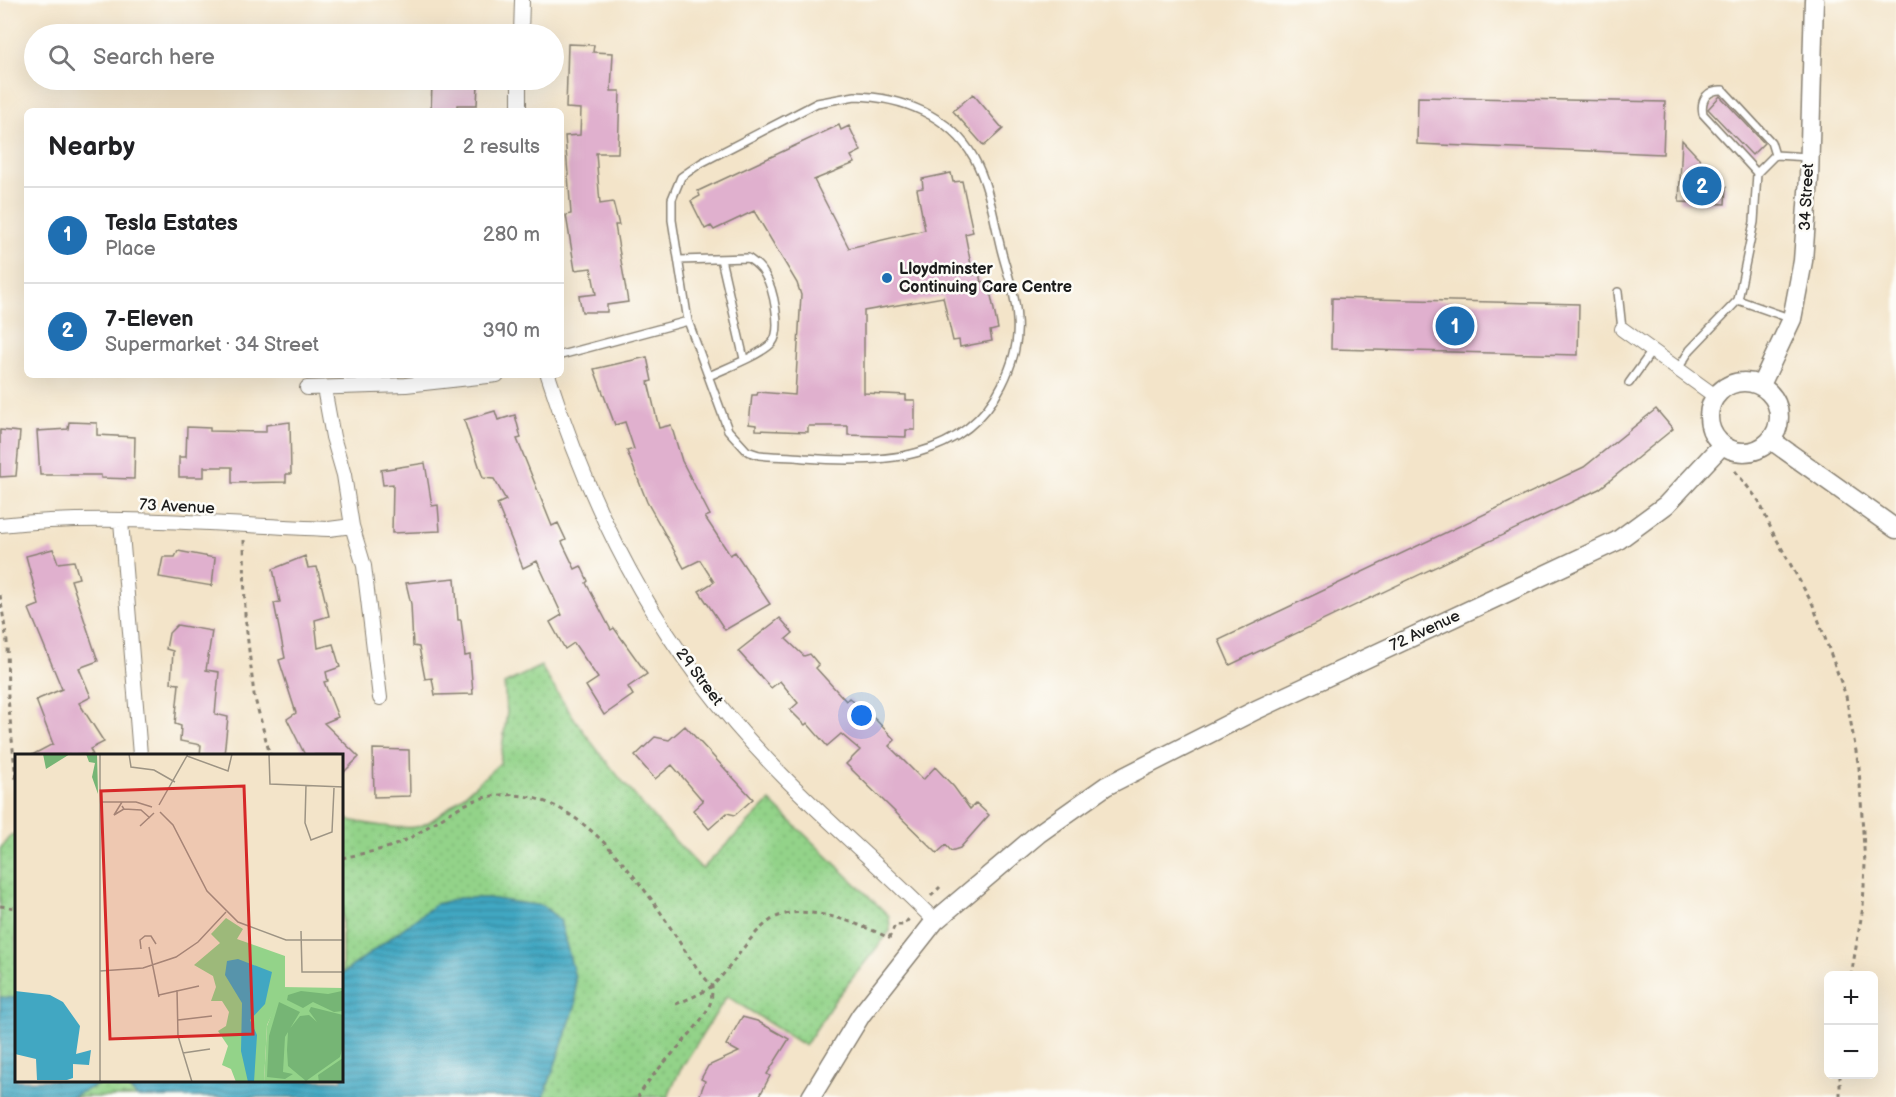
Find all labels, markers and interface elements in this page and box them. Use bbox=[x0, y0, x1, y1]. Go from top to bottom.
search box bbox=[24, 24, 564, 90]
icon: search bbox=[45, 41, 78, 74]
text: Search here bbox=[93, 44, 215, 71]
text: Nearby bbox=[48, 132, 135, 163]
text: 2 results bbox=[463, 135, 540, 159]
street label: 34 Street bbox=[1796, 163, 1818, 231]
pin: 2 bbox=[1682, 164, 1722, 208]
text: Tesla Estates bbox=[105, 210, 238, 237]
text: 1 bbox=[63, 223, 72, 247]
text: 280 m bbox=[483, 223, 540, 247]
text: Place bbox=[105, 237, 156, 261]
place label: Lloydminster Continuing Care Centre bbox=[899, 260, 1072, 297]
marker: Lloydminster Continuing Care Centre bbox=[880, 271, 894, 285]
pin: 1 bbox=[1436, 304, 1474, 348]
text: 7-Eleven bbox=[105, 306, 194, 333]
text: 2 bbox=[62, 319, 73, 343]
text: 390 m bbox=[482, 319, 540, 343]
text: Supermarket · 34 Street bbox=[105, 333, 319, 357]
street label: 73 Avenue bbox=[139, 496, 216, 518]
street label: 72 Avenue bbox=[1387, 606, 1464, 656]
street label: 29 Street bbox=[671, 645, 727, 709]
your location bbox=[847, 701, 876, 730]
inset map bbox=[15, 754, 344, 1082]
map controls bbox=[1824, 971, 1878, 1079]
button: + bbox=[1824, 971, 1878, 1025]
button: − bbox=[1824, 1025, 1878, 1079]

